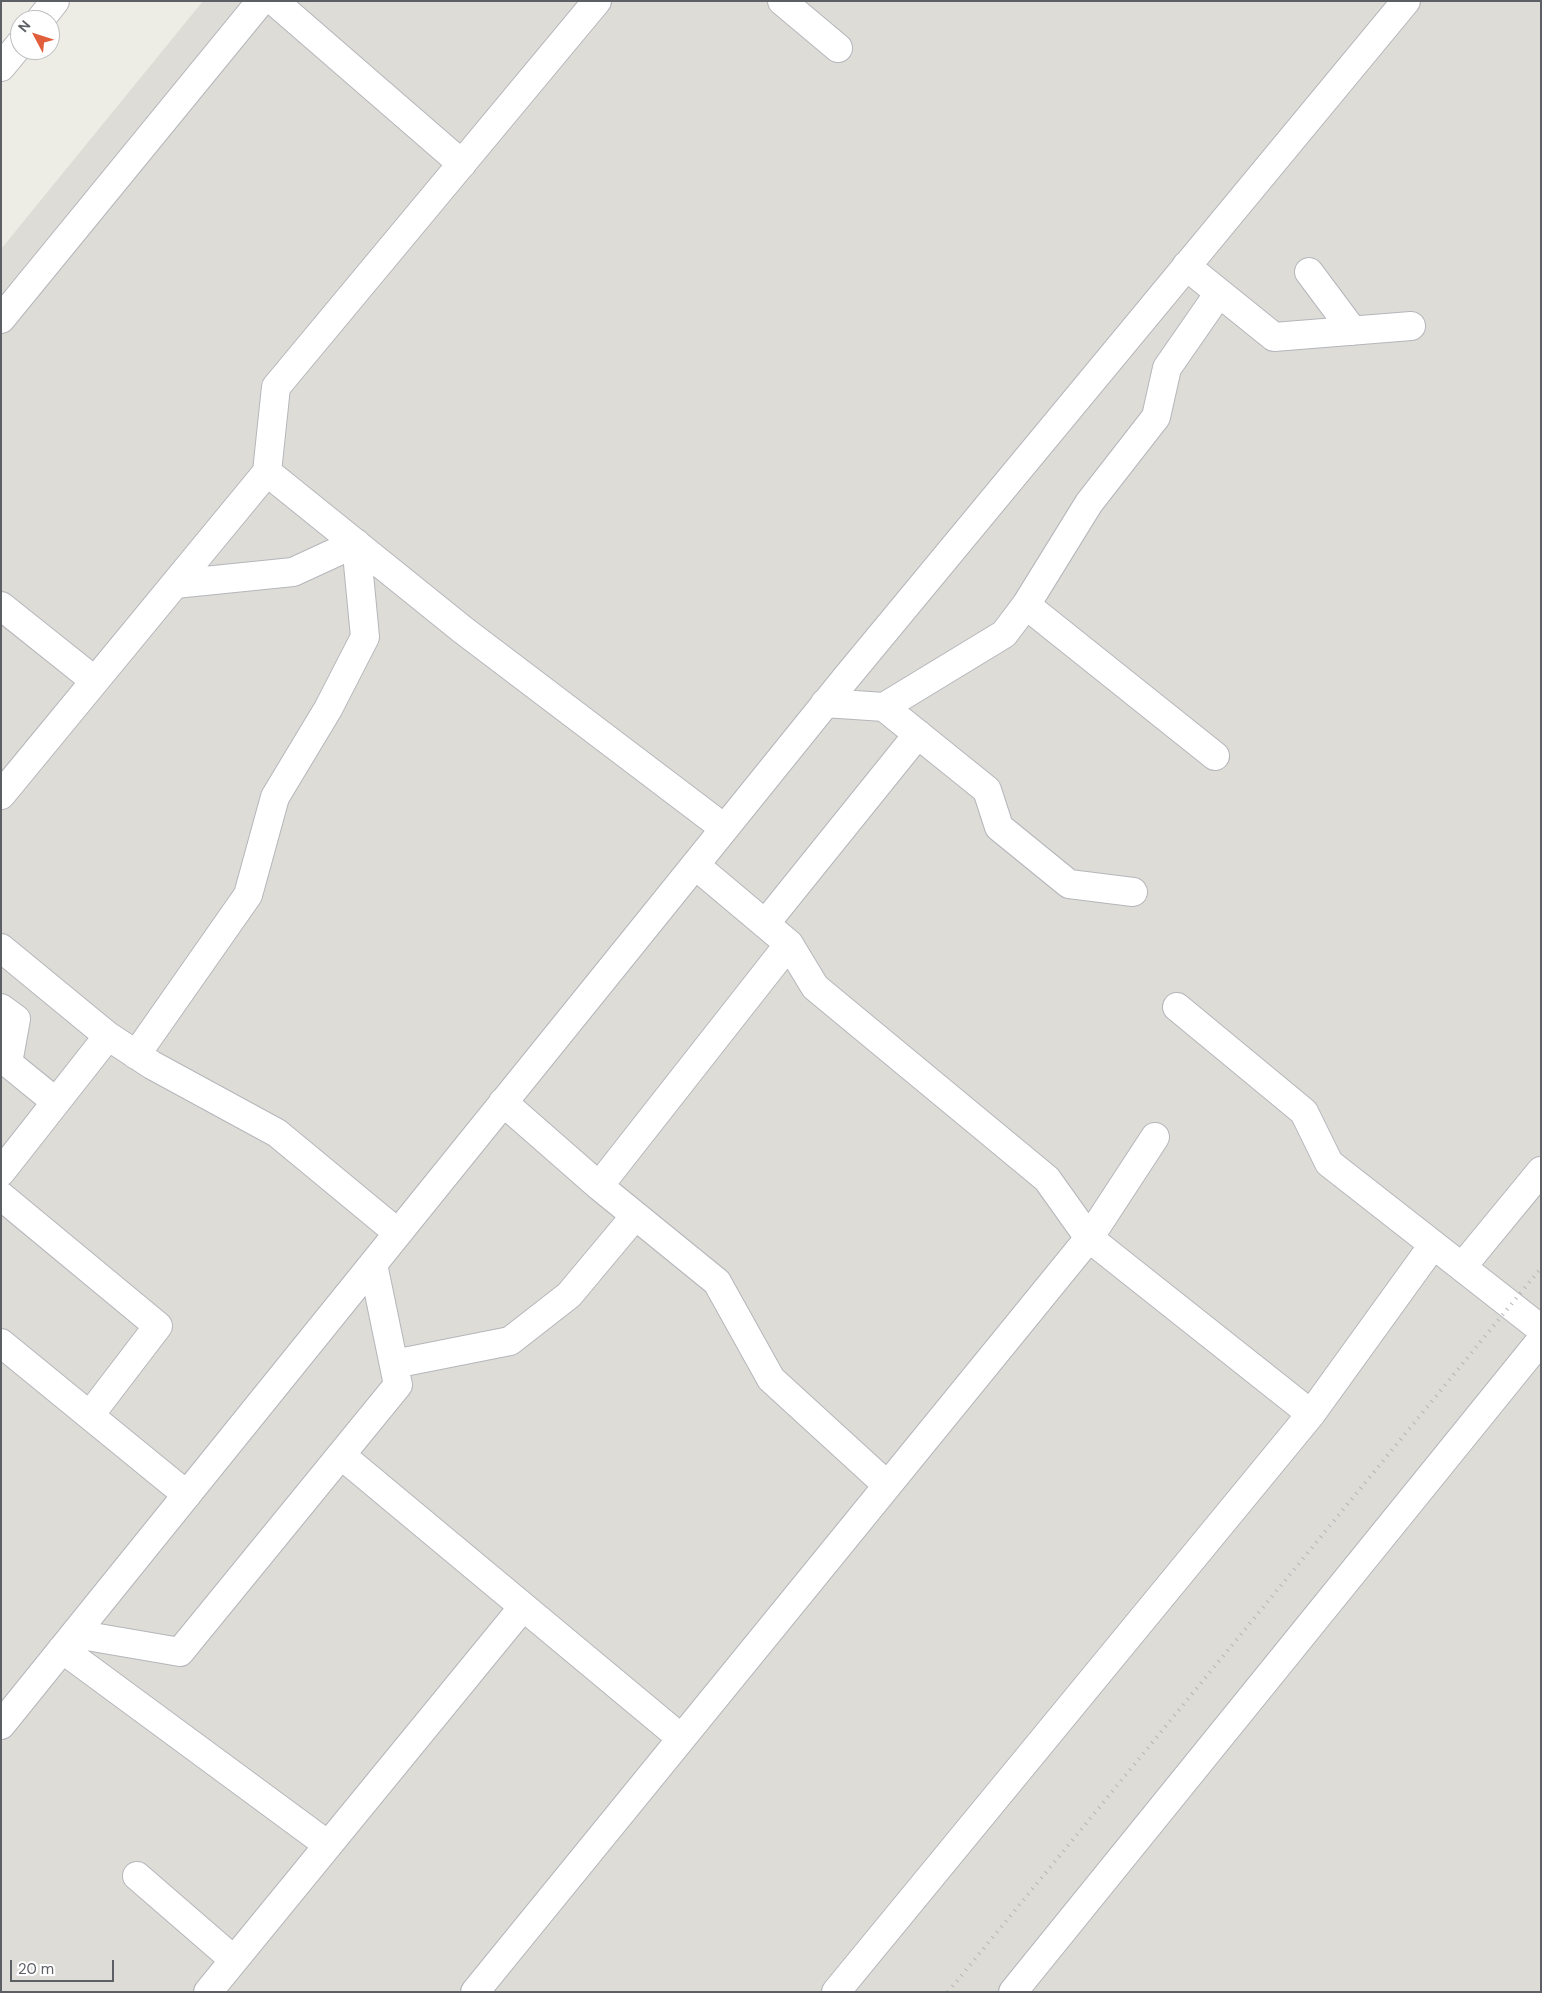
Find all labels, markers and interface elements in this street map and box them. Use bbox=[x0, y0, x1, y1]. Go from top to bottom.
north arrow bbox=[10, 10, 60, 60]
text: N bbox=[14, 16, 34, 36]
scale bar bbox=[12, 1950, 116, 1982]
text: 20 m bbox=[18, 1959, 54, 1979]

